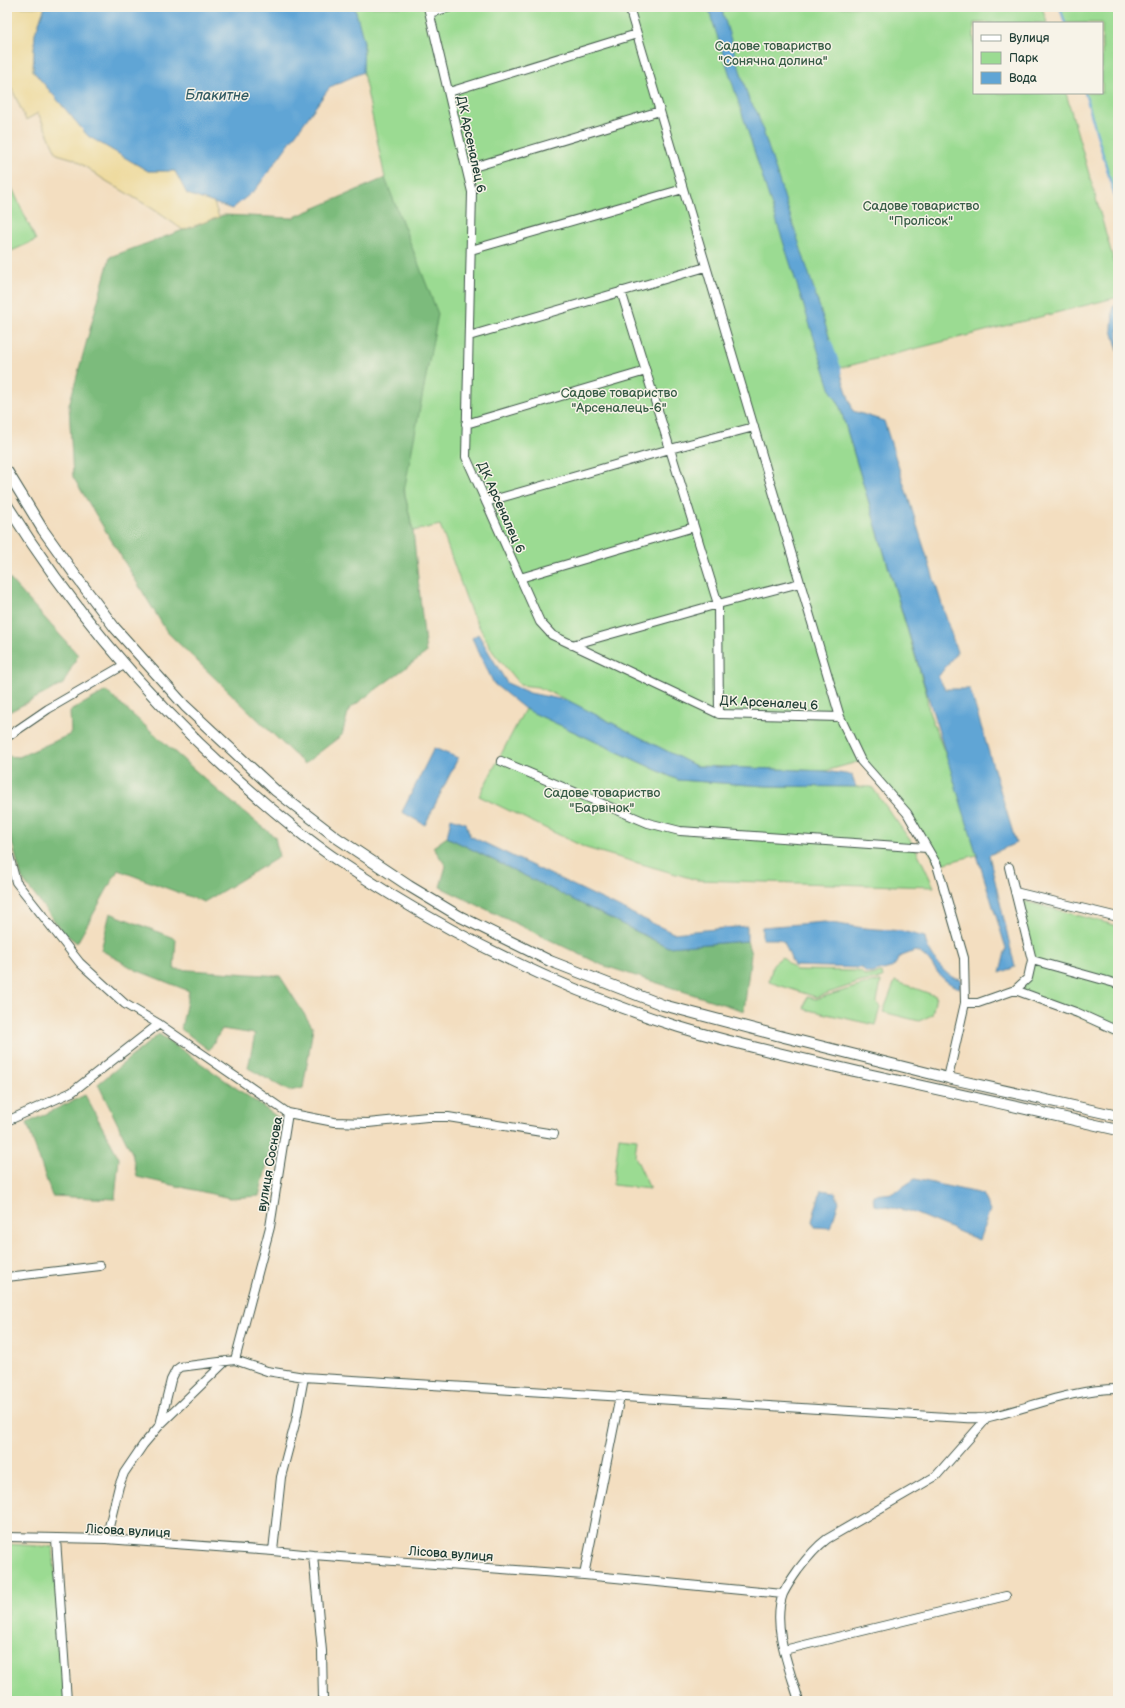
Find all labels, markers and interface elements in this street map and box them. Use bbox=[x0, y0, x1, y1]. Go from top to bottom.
legend bbox=[973, 22, 1103, 94]
text: Вулиця bbox=[1009, 31, 1050, 46]
park label: Садове товариство "Сонячна долина" bbox=[715, 38, 831, 69]
text: Парк bbox=[1009, 51, 1039, 66]
text: Вода bbox=[1009, 71, 1037, 86]
water label: Блакитне bbox=[185, 87, 249, 104]
street label: ДК Арсеналец 6 bbox=[453, 94, 489, 194]
park label: Садове товариство "Пролісок" bbox=[863, 198, 979, 229]
park label: Садове товариство "Арсеналець-6" bbox=[561, 385, 677, 416]
street label: ДК Арсеналец 6 bbox=[474, 459, 528, 556]
street label: ДК Арсеналец 6 bbox=[719, 692, 819, 714]
park label: Садове товариство "Барвінок" bbox=[544, 785, 660, 816]
street label: вулиця Соснова bbox=[254, 1115, 286, 1213]
street label: Лісова вулиця bbox=[84, 1521, 171, 1541]
street label: Лісова вулиця bbox=[407, 1543, 494, 1565]

